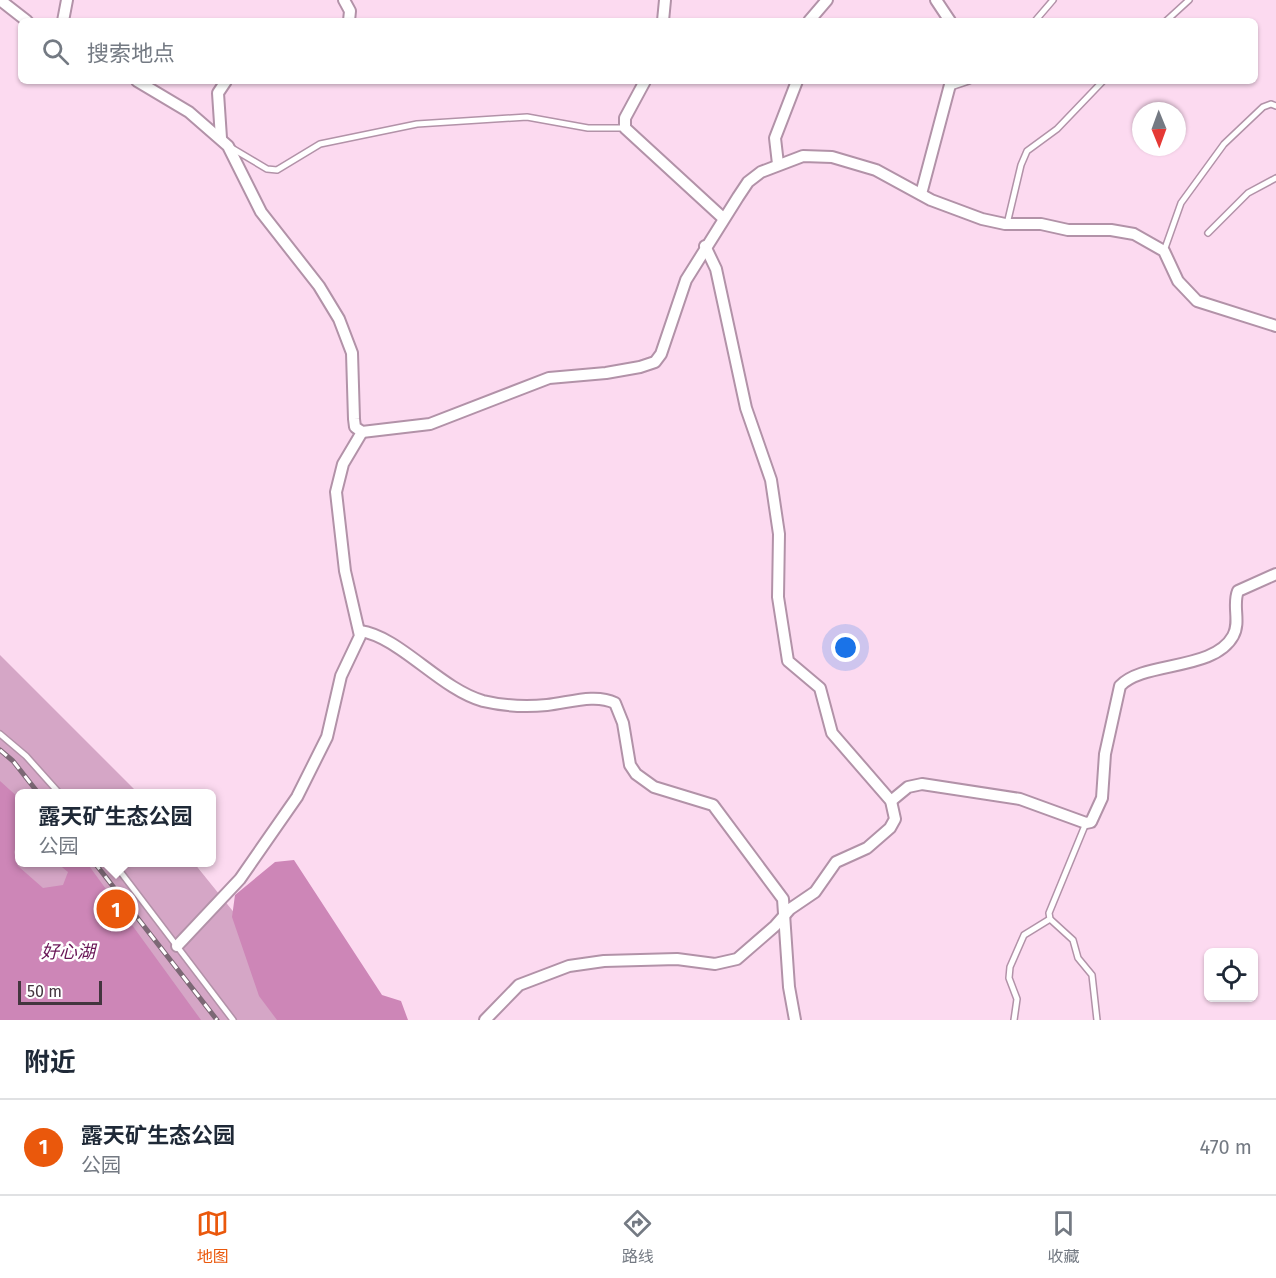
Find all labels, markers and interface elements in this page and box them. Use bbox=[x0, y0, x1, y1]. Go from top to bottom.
search box bbox=[18, 18, 1258, 84]
icon: search bbox=[39, 35, 72, 68]
text: 搜索地点 bbox=[87, 40, 175, 67]
north arrow bbox=[1132, 102, 1186, 156]
your location bbox=[831, 633, 860, 662]
popup bbox=[15, 789, 216, 867]
text: 露天矿生态公园 bbox=[38, 803, 193, 830]
text: 公园 bbox=[38, 834, 78, 858]
pin: 1 bbox=[96, 886, 136, 932]
water label: 好心湖 bbox=[41, 941, 98, 963]
map controls bbox=[1204, 948, 1258, 1002]
button: locate bbox=[1204, 948, 1258, 1002]
scale bar bbox=[18, 978, 102, 1006]
text: 50 m bbox=[27, 982, 62, 1001]
text: 附近 bbox=[24, 1047, 76, 1078]
text: 露天矿生态公园 bbox=[81, 1122, 235, 1149]
text: 1 bbox=[39, 1135, 48, 1159]
text: 470 m bbox=[1200, 1135, 1252, 1159]
text: 公园 bbox=[81, 1153, 121, 1177]
tab: 地图 bbox=[196, 1207, 229, 1267]
tab: 路线 bbox=[621, 1207, 654, 1267]
tab: 收藏 bbox=[1047, 1207, 1080, 1267]

